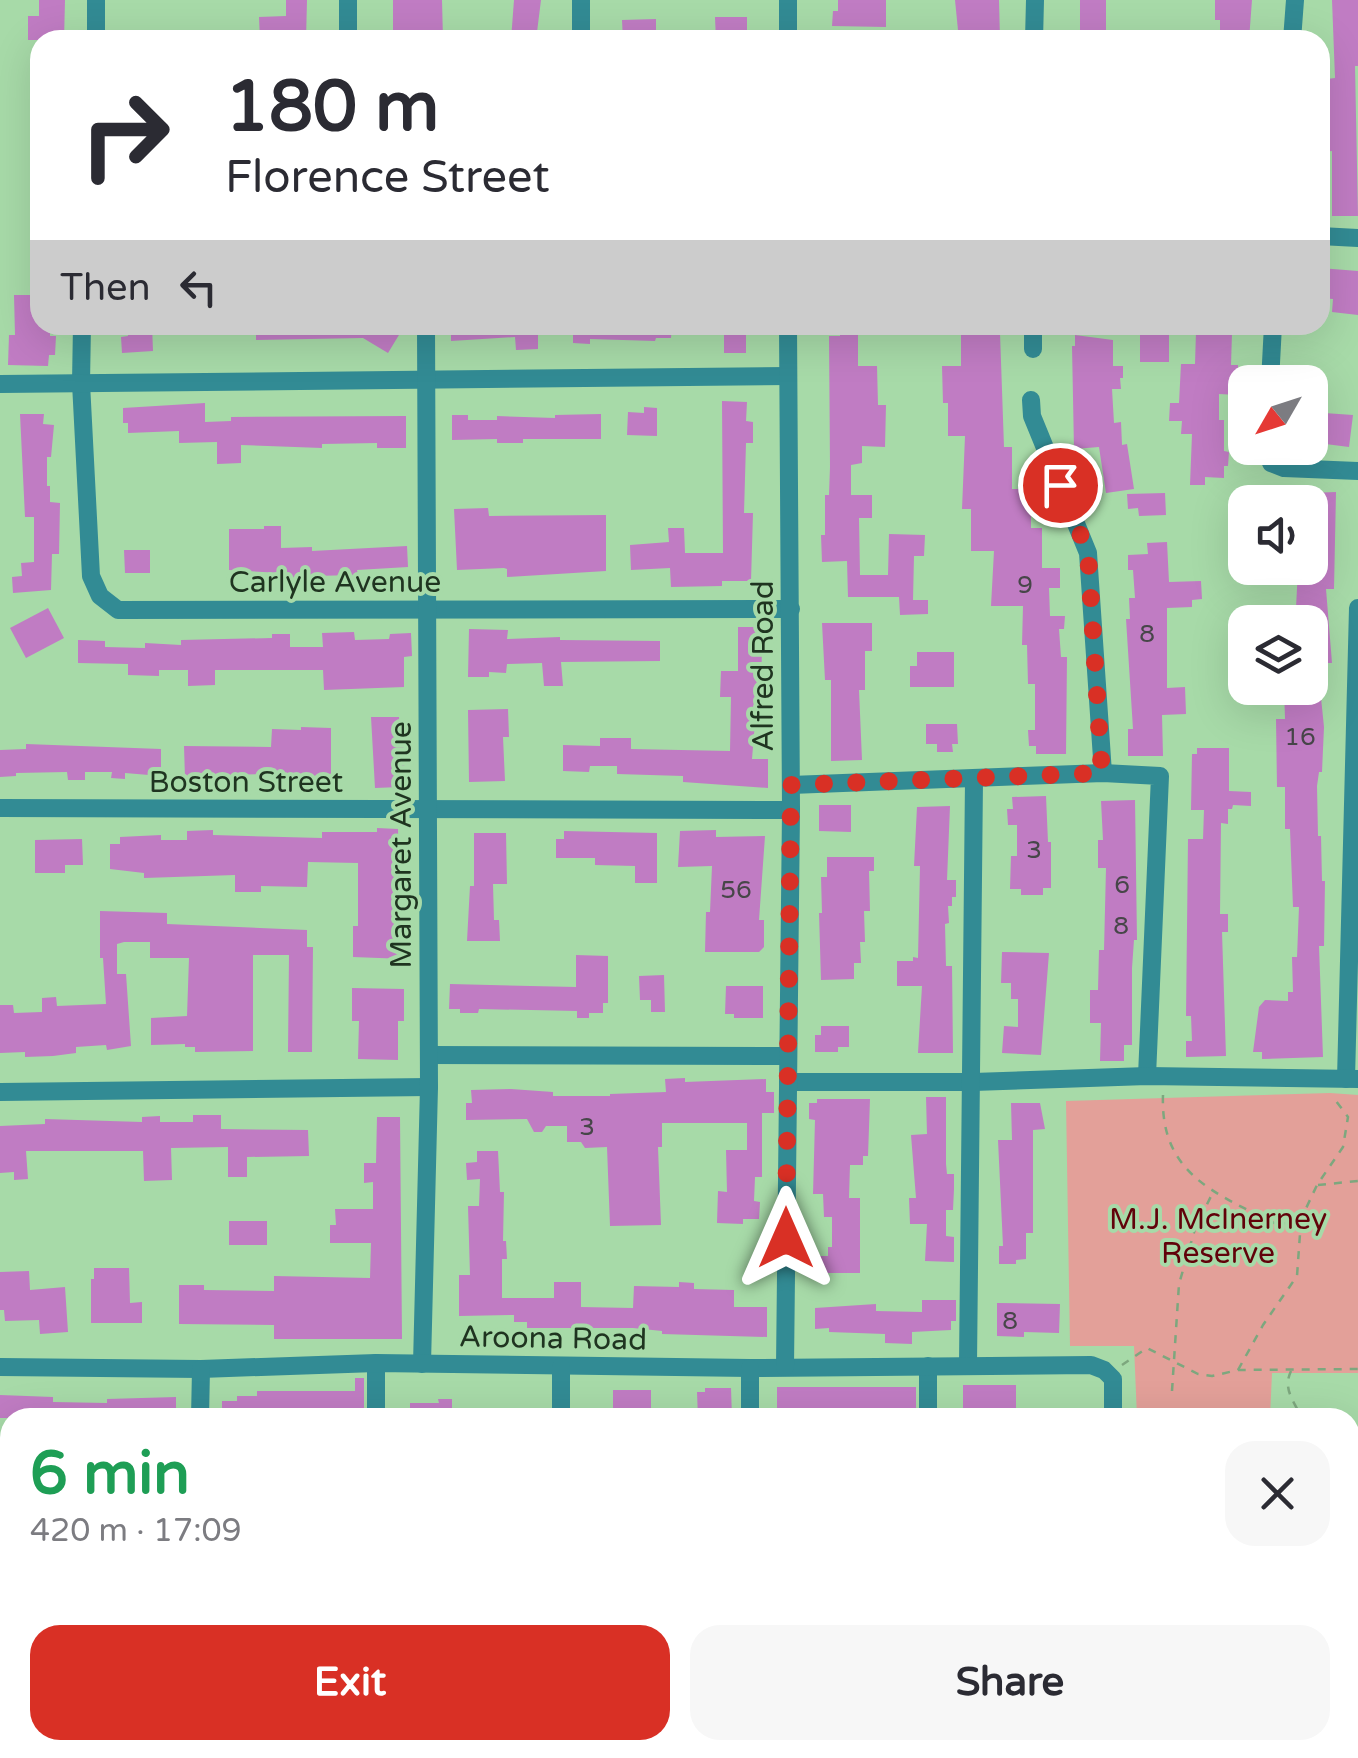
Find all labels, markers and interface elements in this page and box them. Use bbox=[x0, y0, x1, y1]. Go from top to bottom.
text: 180 m bbox=[225, 66, 439, 150]
icon: right bbox=[60, 70, 190, 200]
text: Florence Street bbox=[225, 151, 550, 205]
icon: left bbox=[171, 260, 226, 315]
text: Then bbox=[60, 265, 151, 311]
north arrow bbox=[1228, 365, 1328, 465]
map controls bbox=[1228, 365, 1328, 705]
pin bbox=[1018, 443, 1103, 528]
icon: arrive bbox=[1033, 458, 1088, 513]
button: sound bbox=[1228, 485, 1328, 585]
street label: Carlyle Avenue bbox=[229, 564, 441, 601]
house number: 9 bbox=[1017, 570, 1033, 600]
street label: Alfred Road bbox=[745, 580, 782, 752]
button: layers bbox=[1228, 605, 1328, 705]
house number: 8 bbox=[1139, 619, 1155, 649]
street label: Margaret Avenue bbox=[383, 721, 420, 969]
house number: 16 bbox=[1284, 722, 1316, 752]
street label: Boston Street bbox=[149, 764, 343, 801]
house number: 3 bbox=[1026, 835, 1042, 865]
house number: 6 bbox=[1114, 870, 1130, 900]
house number: 56 bbox=[720, 875, 752, 905]
house number: 8 bbox=[1113, 911, 1129, 941]
house number: 3 bbox=[579, 1112, 595, 1142]
position arrow bbox=[734, 1186, 838, 1290]
park label: M.J. McInerney Reserve bbox=[1109, 1201, 1327, 1272]
house number: 8 bbox=[1002, 1306, 1018, 1336]
street label: Aroona Road bbox=[459, 1318, 647, 1359]
text: 6 min bbox=[30, 1438, 190, 1510]
button: close bbox=[1225, 1441, 1330, 1546]
text: 420 m · 17:09 bbox=[30, 1512, 242, 1550]
button: Exit bbox=[30, 1625, 670, 1740]
button: Share bbox=[690, 1625, 1330, 1740]

